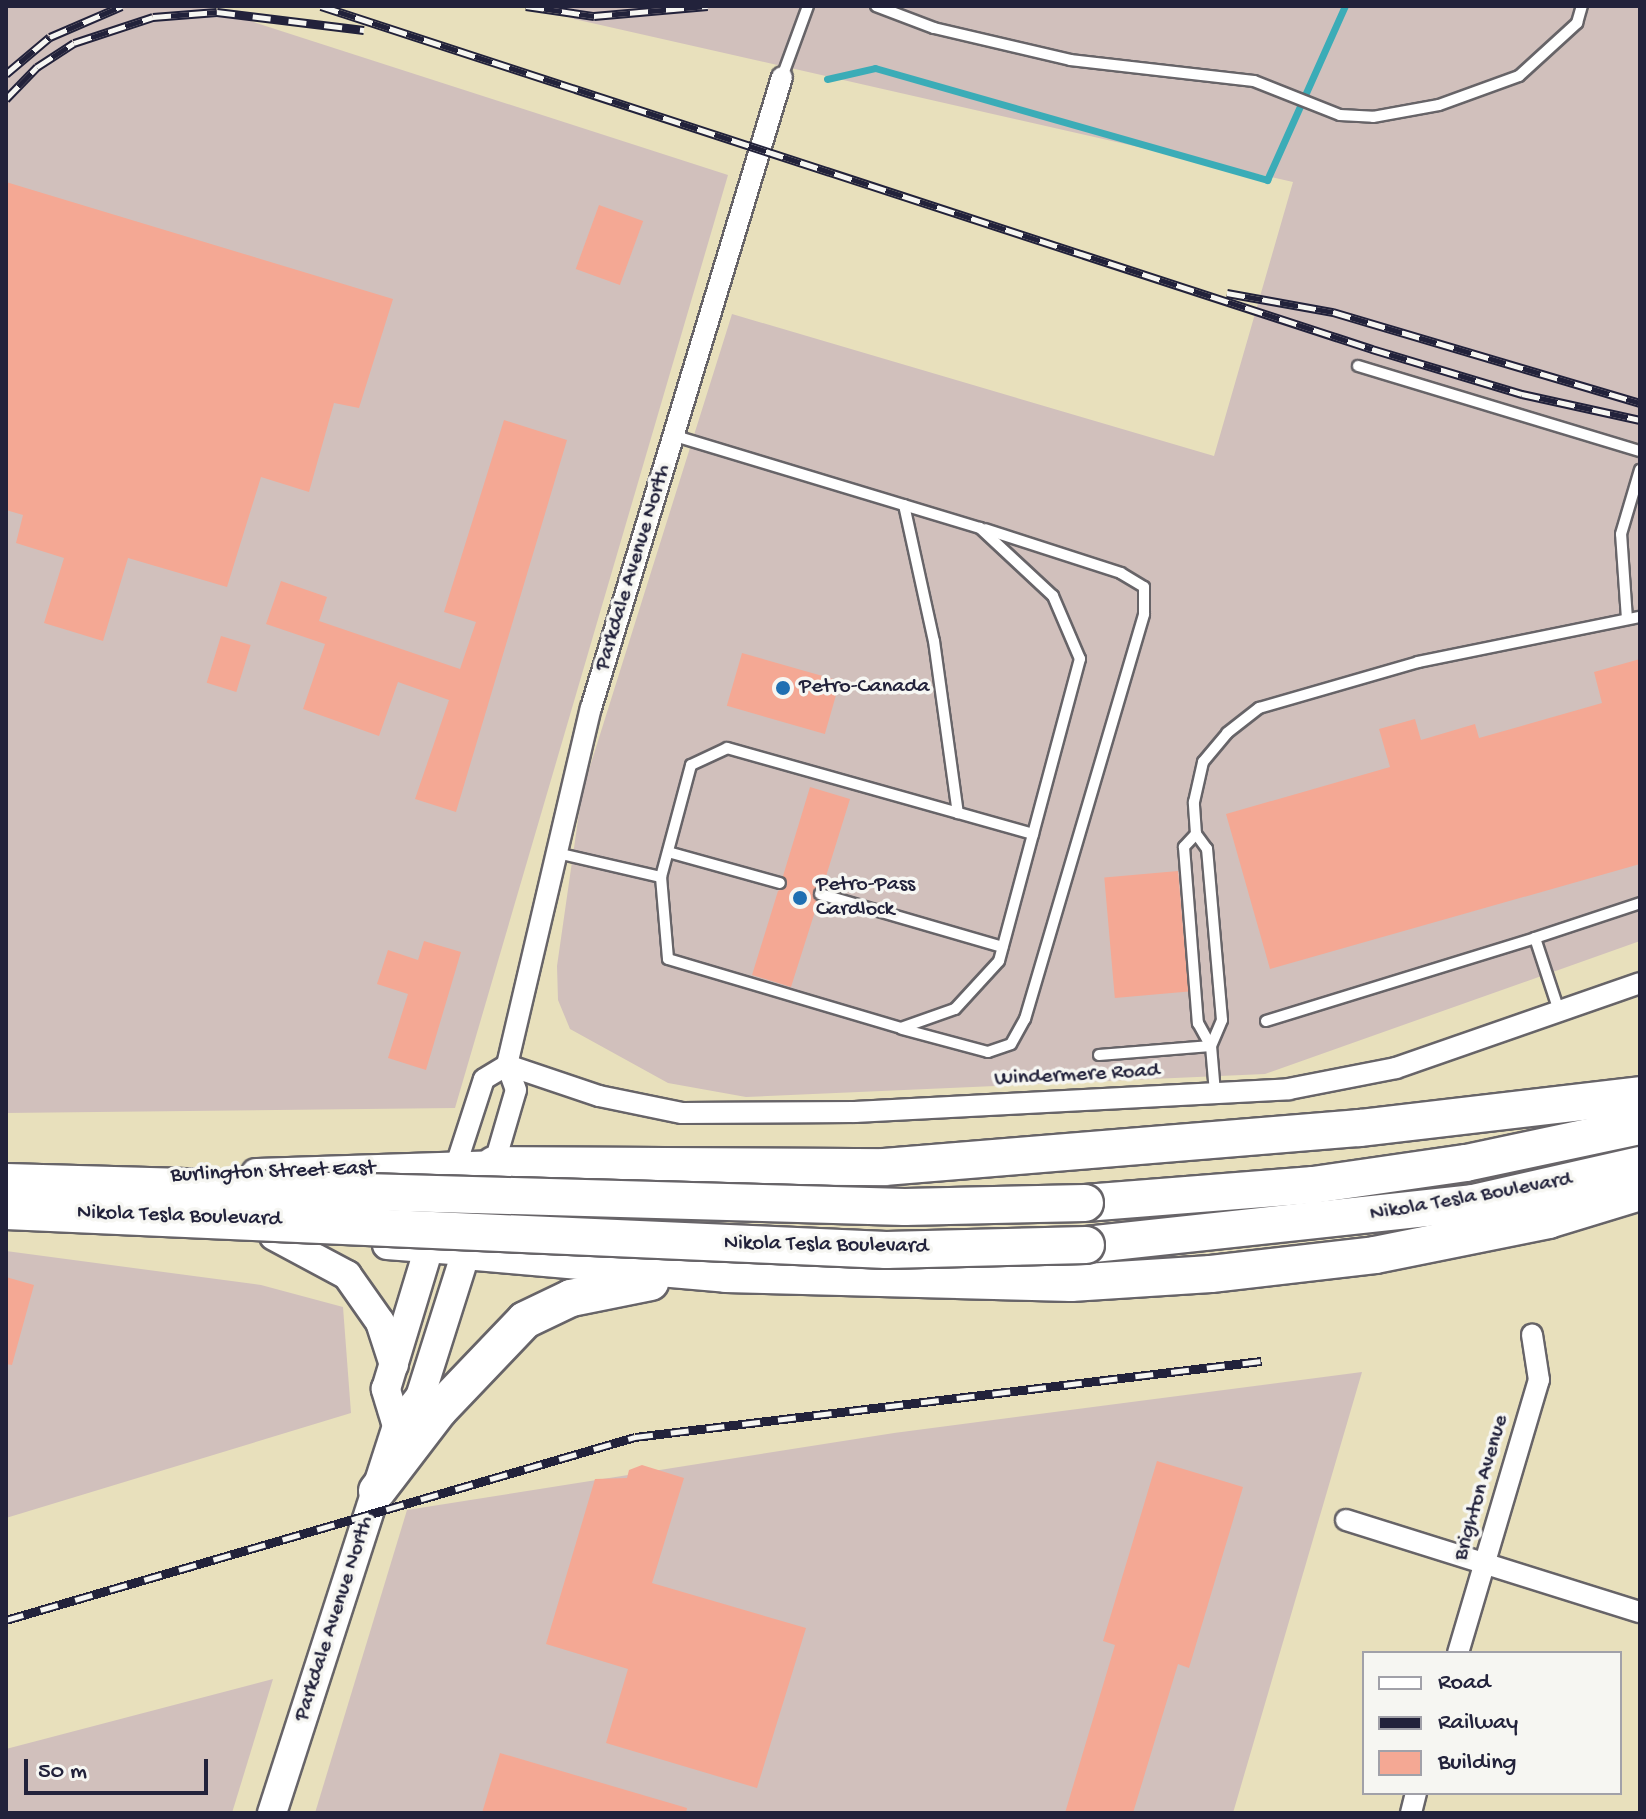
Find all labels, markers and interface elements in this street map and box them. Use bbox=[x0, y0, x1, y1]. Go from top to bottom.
street label: Parkdale Avenue North bbox=[590, 462, 678, 674]
place label: Petro-Canada bbox=[799, 675, 929, 701]
marker: Petro-Canada bbox=[774, 679, 792, 697]
place label: Petro-Pass Cardlock bbox=[816, 872, 915, 924]
marker: Petro-Pass Cardlock bbox=[791, 889, 809, 907]
street label: Windermere Road bbox=[994, 1058, 1160, 1094]
street label: Burlington Street East bbox=[170, 1156, 376, 1190]
street label: Nikola Tesla Boulevard bbox=[1368, 1167, 1574, 1229]
street label: Nikola Tesla Boulevard bbox=[76, 1200, 282, 1234]
street label: Nikola Tesla Boulevard bbox=[723, 1231, 929, 1261]
street label: Brighton Avenue bbox=[1449, 1412, 1515, 1564]
street label: Parkdale Avenue North bbox=[289, 1513, 381, 1725]
legend bbox=[1362, 1651, 1622, 1795]
text: Road bbox=[1438, 1669, 1490, 1698]
text: Railway bbox=[1438, 1709, 1518, 1738]
scale bar bbox=[28, 1743, 212, 1793]
text: Building bbox=[1438, 1749, 1516, 1778]
text: 50 m bbox=[38, 1758, 87, 1787]

